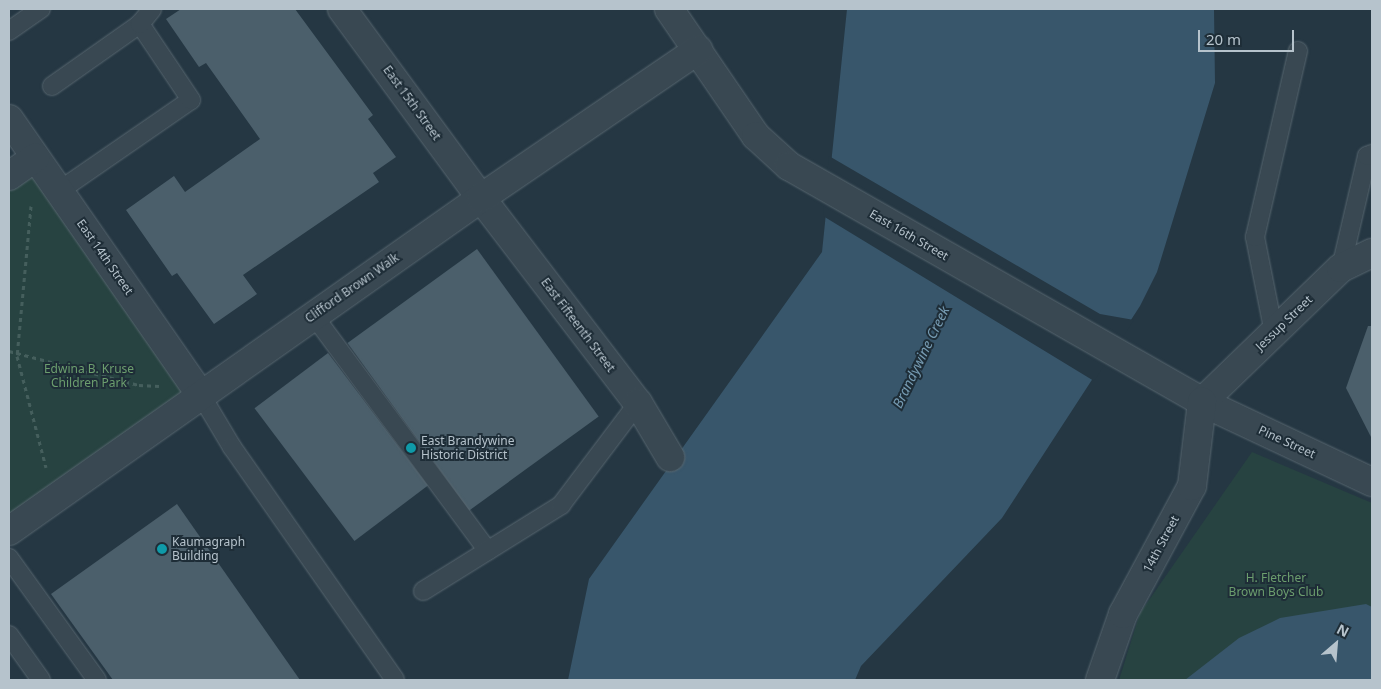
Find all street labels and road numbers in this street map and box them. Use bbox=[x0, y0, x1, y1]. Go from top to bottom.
street label: East 15th Street bbox=[380, 63, 444, 143]
street label: East 16th Street bbox=[867, 207, 951, 263]
street label: East 14th Street bbox=[74, 217, 136, 297]
street label: Clifford Brown Walk bbox=[302, 250, 402, 326]
street label: East Fifteenth Street bbox=[538, 275, 618, 375]
street label: Jessup Street bbox=[1253, 292, 1315, 354]
street label: Pine Street bbox=[1256, 423, 1318, 461]
street label: 14th Street bbox=[1140, 513, 1182, 575]

